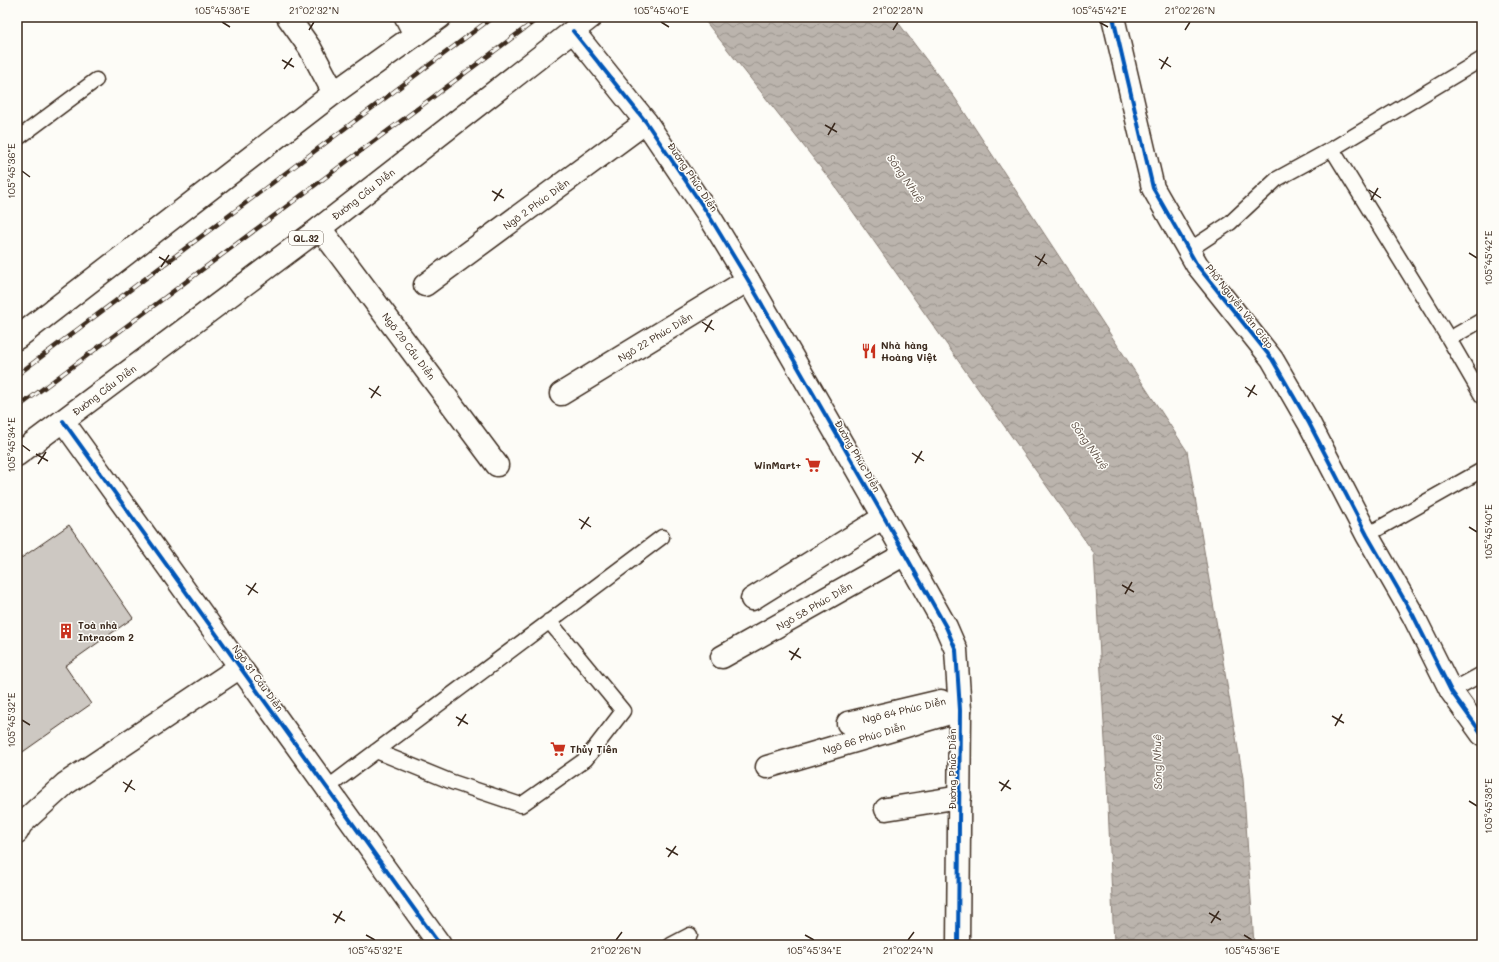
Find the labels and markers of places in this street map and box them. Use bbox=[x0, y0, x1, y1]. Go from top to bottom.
place label: Nhà hàng Hoàng Việt bbox=[881, 338, 938, 364]
restaurant icon: Nhà hàng Hoàng Việt bbox=[860, 342, 878, 360]
supermarket icon: WinMart+ bbox=[804, 456, 822, 474]
place label: WinMart+ bbox=[754, 458, 801, 472]
place label: Toà nhà Intracom 2 bbox=[78, 618, 134, 644]
building icon: Toà nhà Intracom 2 bbox=[57, 622, 75, 640]
supermarket icon: Thủy Tiên bbox=[549, 740, 567, 758]
place label: Thủy Tiên bbox=[570, 742, 618, 756]

